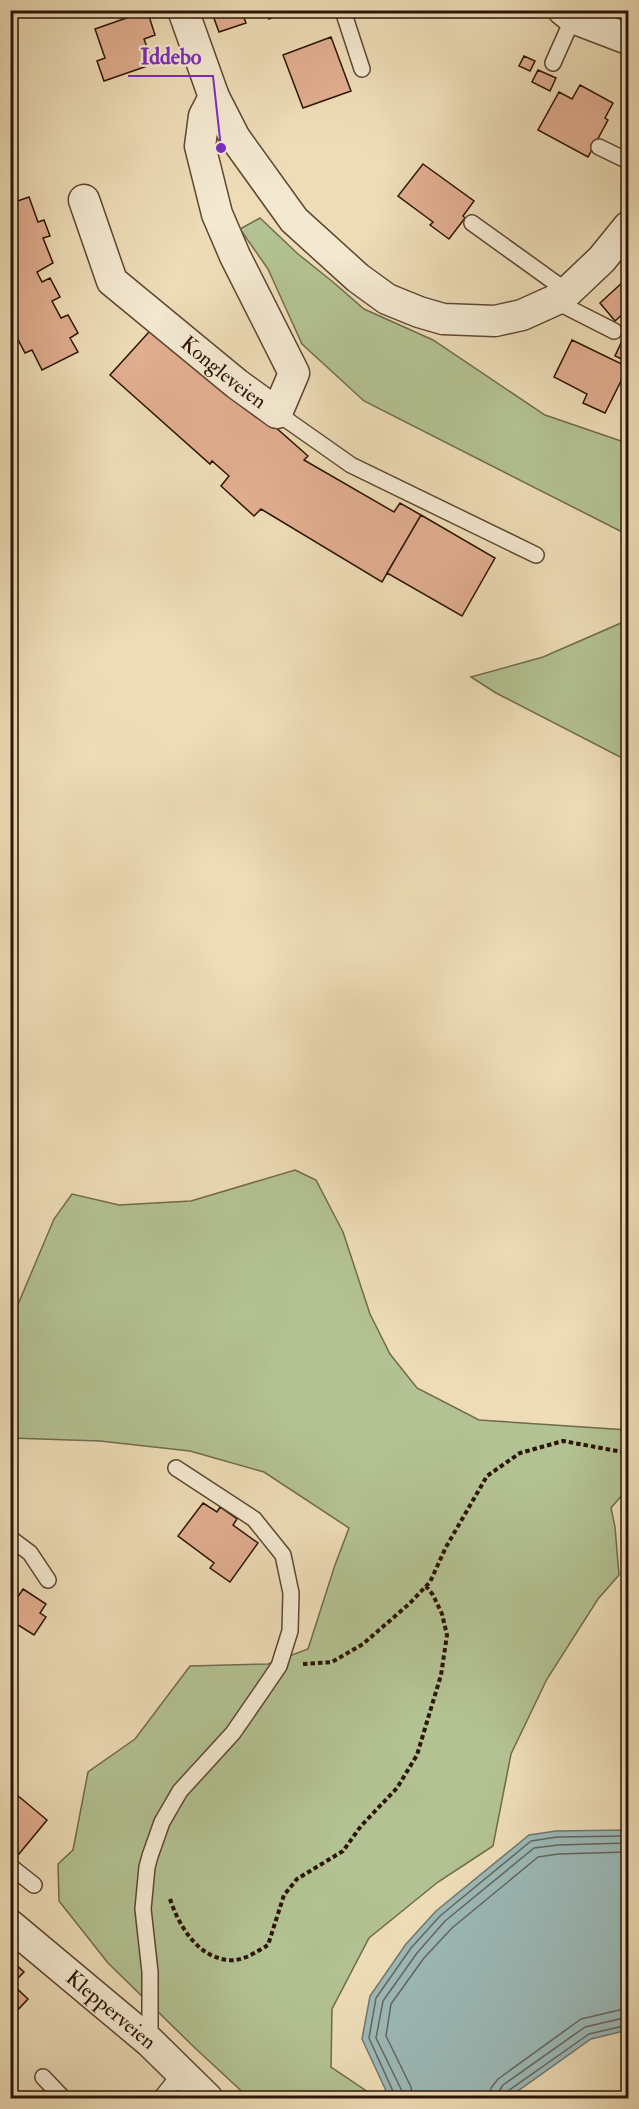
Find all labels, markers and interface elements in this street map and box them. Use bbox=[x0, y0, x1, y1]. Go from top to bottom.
callout: Iddebo bbox=[128, 36, 213, 76]
text: Iddebo bbox=[141, 43, 202, 71]
street label: Kongleveien bbox=[175, 330, 272, 415]
street label: Klepperveien bbox=[61, 1964, 162, 2055]

